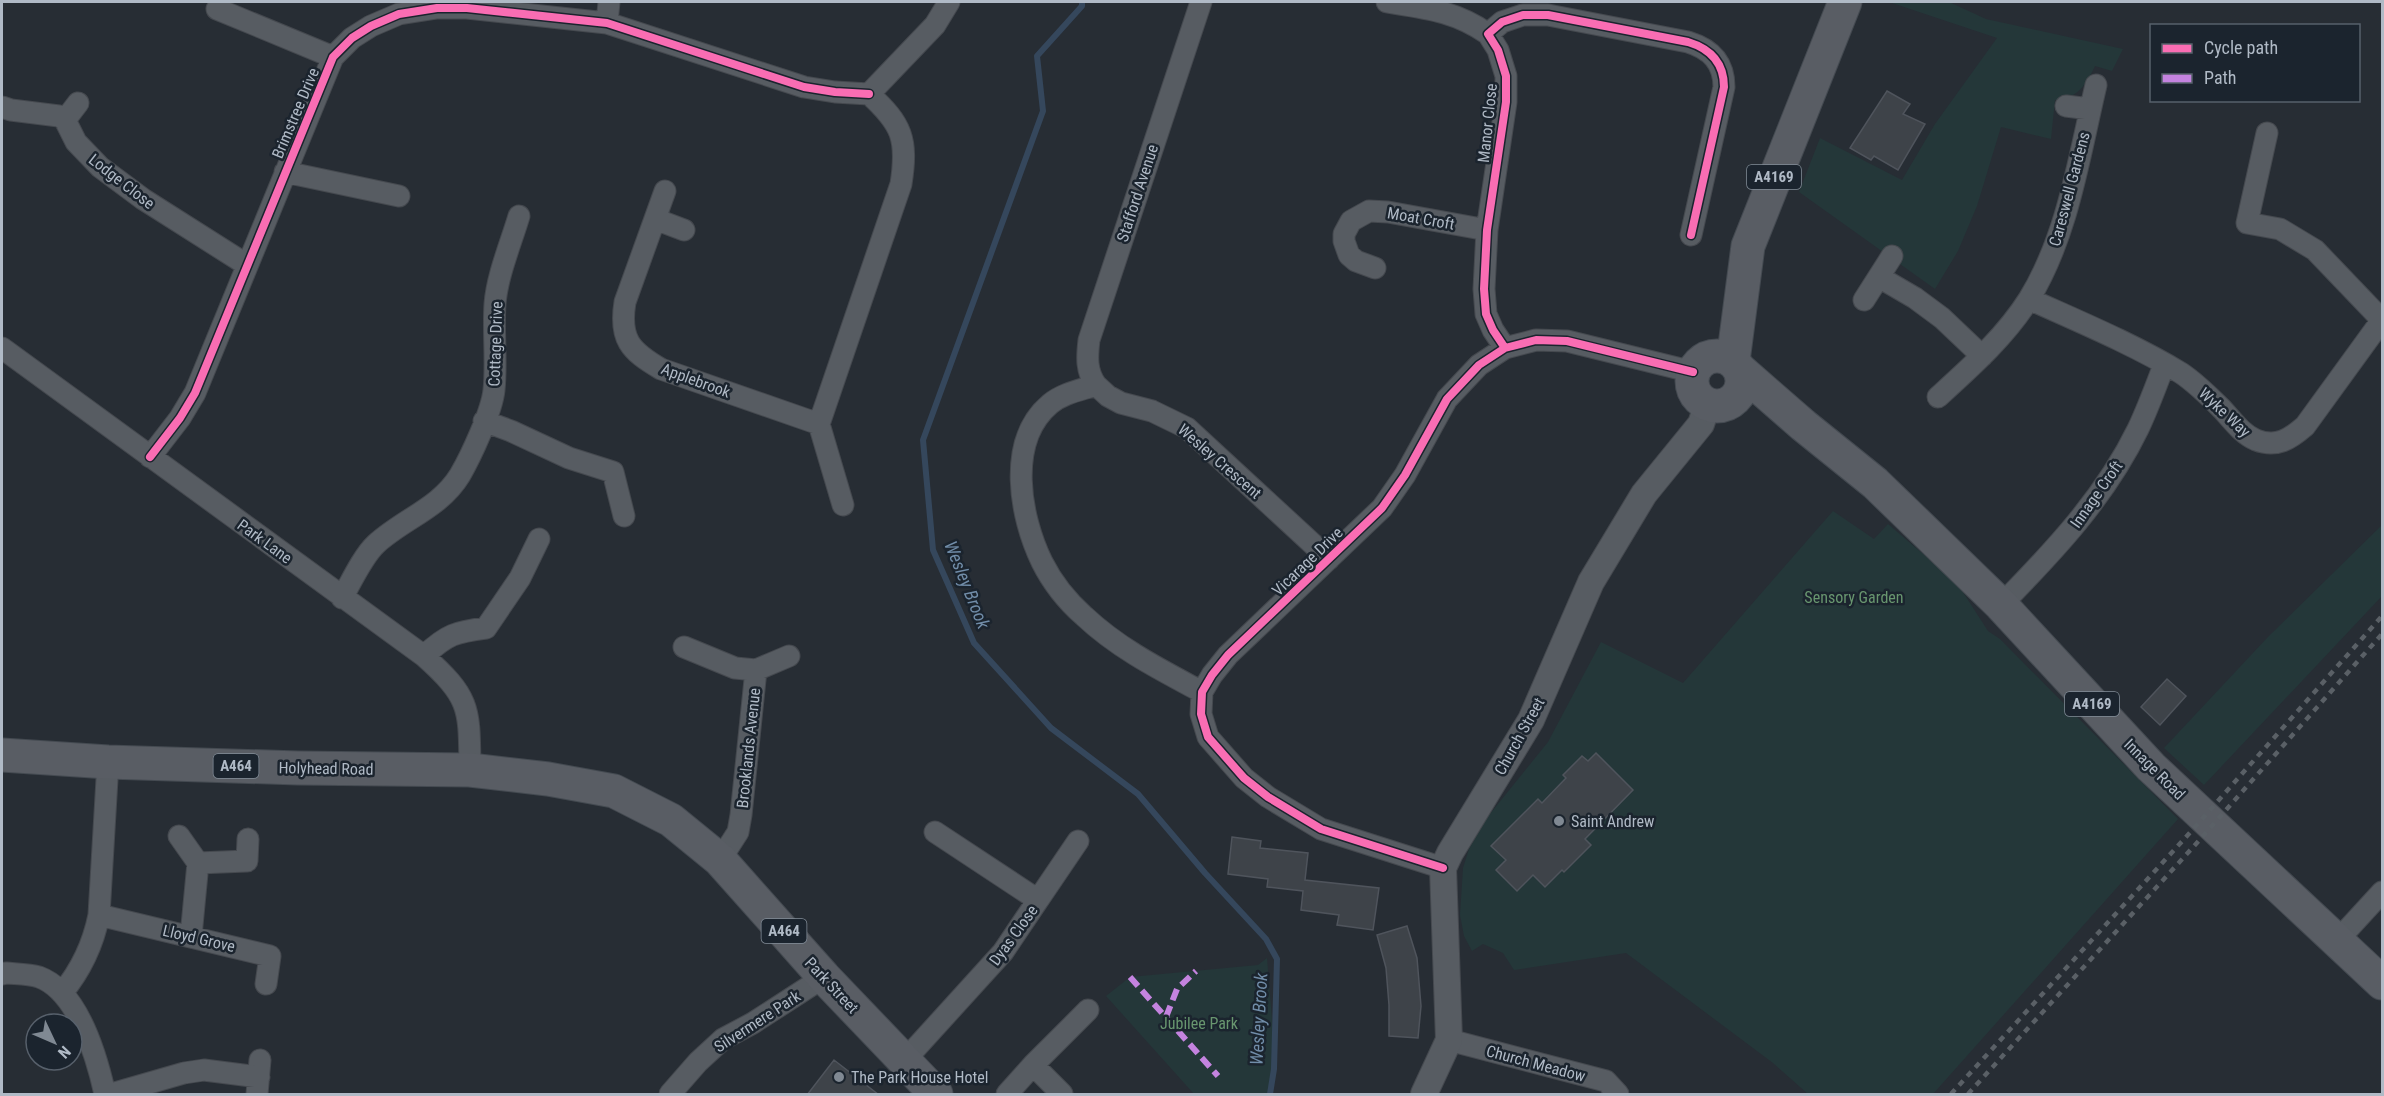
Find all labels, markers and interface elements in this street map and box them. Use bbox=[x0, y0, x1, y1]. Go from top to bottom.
legend bbox=[2150, 24, 2360, 102]
text: Cycle path bbox=[2204, 37, 2278, 58]
street label: Brimstree Drive bbox=[268, 65, 323, 161]
text: Path bbox=[2204, 67, 2237, 88]
street label: Manor Close bbox=[1474, 82, 1501, 164]
street label: Careswell Gardens bbox=[2045, 130, 2094, 248]
street label: Stafford Avenue bbox=[1113, 142, 1162, 244]
street label: Lodge Close bbox=[85, 150, 158, 213]
road number: A4169 bbox=[1747, 165, 1801, 189]
street label: Moat Croft bbox=[1386, 203, 1456, 234]
street label: Cottage Drive bbox=[485, 301, 506, 387]
street label: Applebrook bbox=[659, 359, 734, 402]
street label: Wyke Way bbox=[2195, 384, 2255, 441]
street label: Wesley Crescent bbox=[1174, 420, 1265, 503]
street label: Innage Croft bbox=[2066, 457, 2127, 532]
street label: Park Lane bbox=[234, 515, 296, 568]
street label: Vicarage Drive bbox=[1268, 523, 1347, 600]
water label: Wesley Brook bbox=[940, 538, 995, 633]
park label: Sensory Garden bbox=[1804, 588, 1904, 607]
street label: Brooklands Avenue bbox=[733, 687, 764, 809]
road number: A4169 bbox=[2065, 692, 2119, 716]
street label: Church Street bbox=[1490, 694, 1549, 778]
street label: Innage Road bbox=[2120, 735, 2189, 804]
road number: A464 bbox=[214, 754, 258, 778]
street label: Holyhead Road bbox=[278, 758, 374, 779]
place label: Saint Andrew bbox=[1571, 812, 1654, 831]
marker: Saint Andrew bbox=[1552, 814, 1566, 828]
street label: Dyas Close bbox=[985, 901, 1042, 969]
road number: A464 bbox=[762, 919, 806, 943]
street label: Lloyd Grove bbox=[161, 921, 237, 956]
street label: Park Street bbox=[801, 953, 863, 1017]
water label: Wesley Brook bbox=[1246, 971, 1271, 1066]
street label: Silvermere Park bbox=[711, 986, 805, 1056]
north arrow bbox=[24, 1012, 84, 1072]
park label: Jubilee Park bbox=[1160, 1014, 1239, 1033]
street label: Church Meadow bbox=[1484, 1041, 1587, 1086]
text: N bbox=[54, 1042, 75, 1062]
place label: The Park House Hotel bbox=[851, 1068, 988, 1087]
marker: The Park House Hotel bbox=[832, 1070, 846, 1084]

